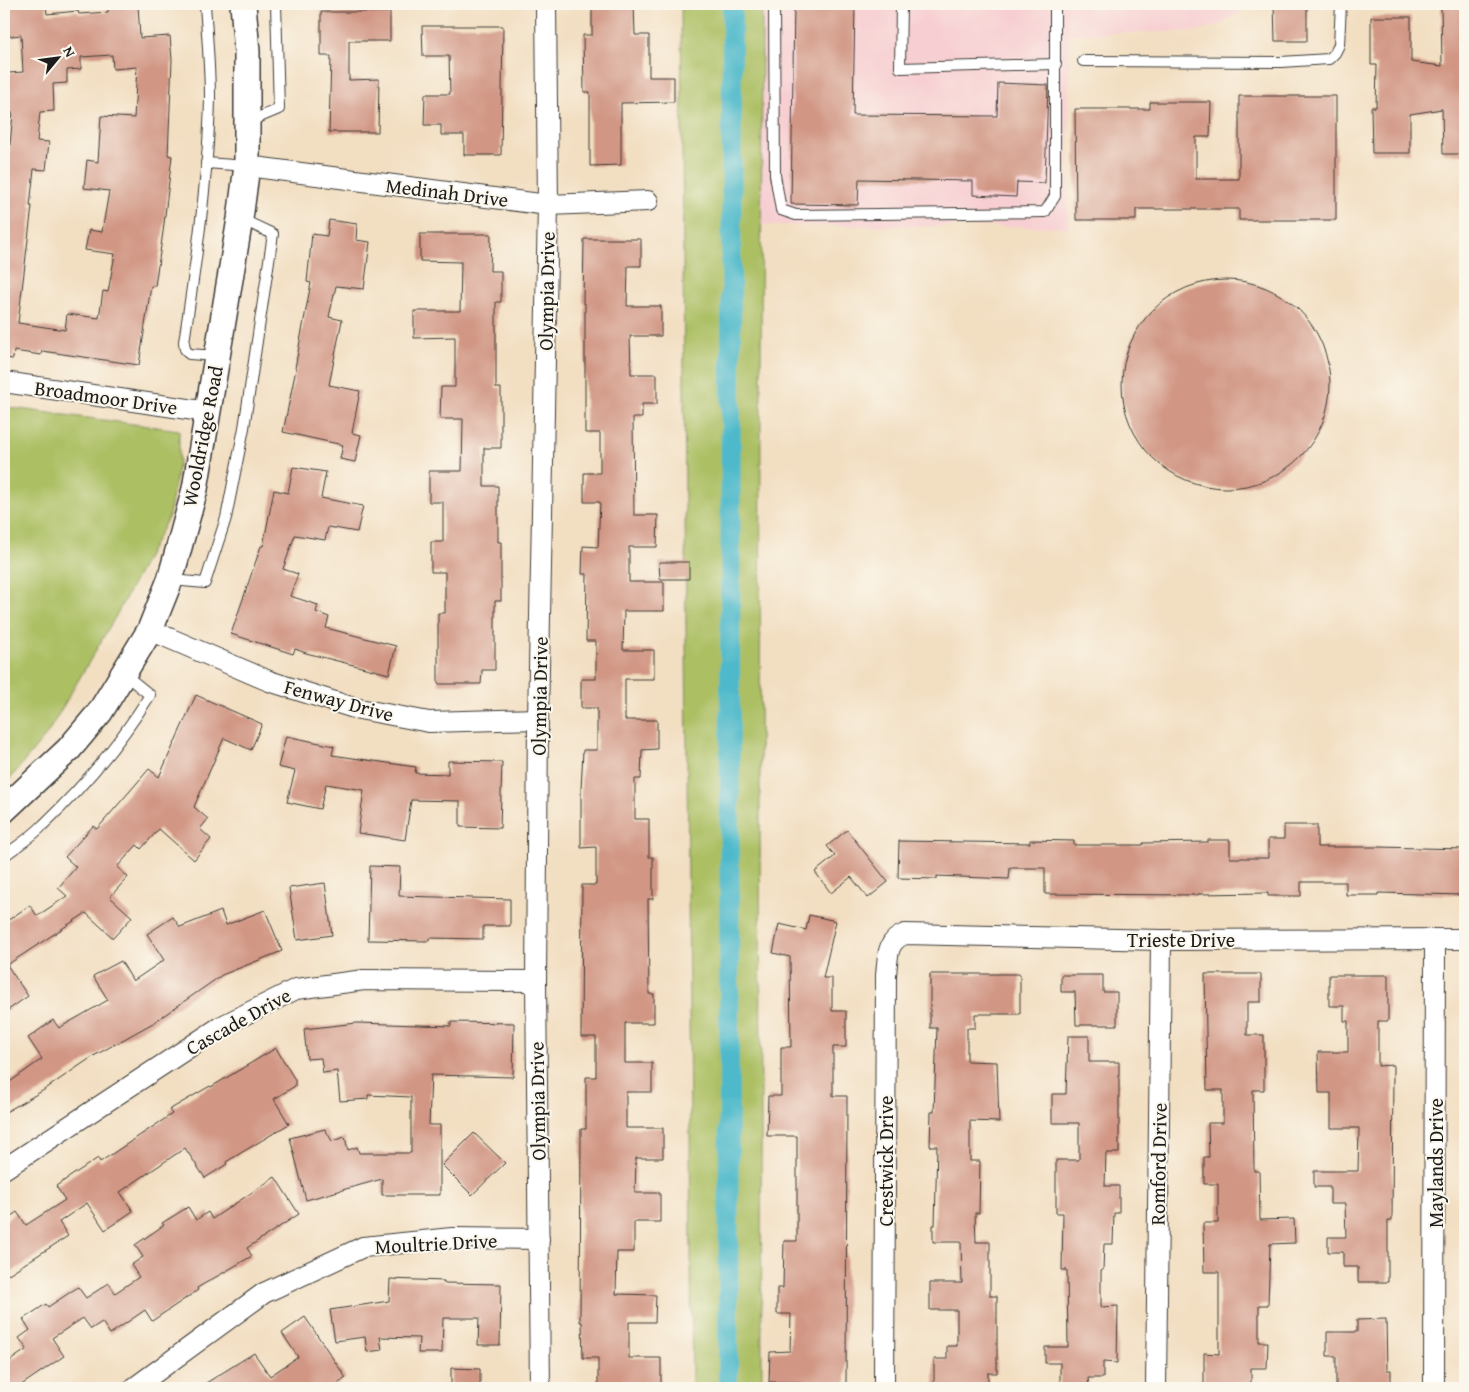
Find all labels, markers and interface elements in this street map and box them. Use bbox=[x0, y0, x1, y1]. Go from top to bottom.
north arrow bbox=[32, 32, 82, 82]
text: N bbox=[58, 43, 81, 61]
street label: Medinah Drive bbox=[384, 170, 510, 214]
street label: Olympia Drive bbox=[530, 231, 562, 351]
street label: Wooldridge Road bbox=[174, 363, 230, 509]
street label: Broadmoor Drive bbox=[33, 373, 179, 421]
street label: Olympia Drive bbox=[523, 636, 555, 756]
street label: Fenway Drive bbox=[281, 671, 397, 729]
street label: Trieste Drive bbox=[1127, 925, 1235, 954]
street label: Cascade Drive bbox=[180, 980, 296, 1062]
street label: Olympia Drive bbox=[521, 1041, 553, 1161]
street label: Crestwick Drive bbox=[871, 1095, 900, 1227]
street label: Maylands Drive bbox=[1421, 1098, 1450, 1228]
street label: Romford Drive bbox=[1142, 1102, 1174, 1226]
street label: Moultrie Drive bbox=[374, 1225, 498, 1261]

